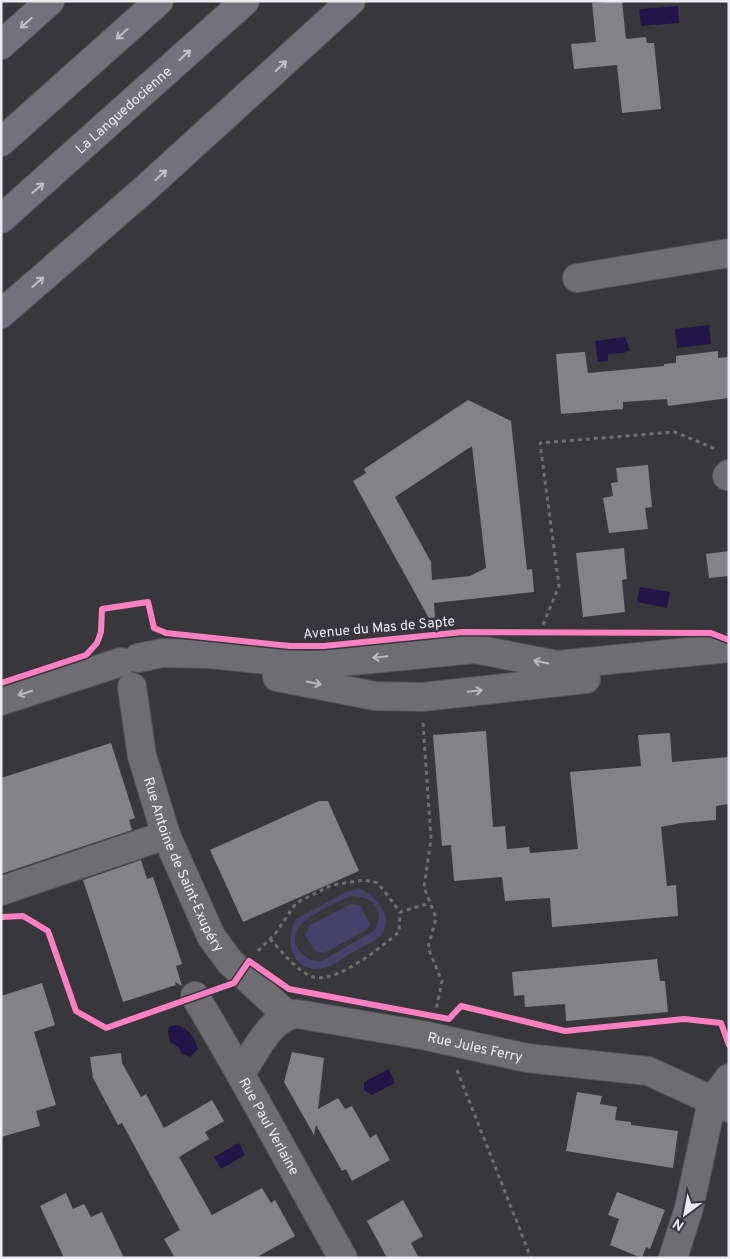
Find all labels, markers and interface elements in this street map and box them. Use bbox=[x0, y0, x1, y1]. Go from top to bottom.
one-way arrow bbox=[19, 17, 32, 29]
one-way arrow bbox=[116, 28, 129, 40]
one-way arrow bbox=[178, 50, 191, 61]
one-way arrow bbox=[274, 60, 287, 72]
street label: La Languedocienne bbox=[73, 63, 176, 158]
one-way arrow bbox=[154, 169, 167, 181]
one-way arrow bbox=[32, 182, 45, 193]
one-way arrow bbox=[32, 276, 45, 288]
street label: Avenue du Mas de Sapte bbox=[303, 613, 456, 644]
one-way arrow bbox=[373, 653, 389, 662]
one-way arrow bbox=[534, 656, 550, 666]
one-way arrow bbox=[305, 679, 321, 689]
one-way arrow bbox=[466, 686, 482, 696]
one-way arrow bbox=[17, 688, 33, 698]
street label: Rue Antoine de Saint-Exupéry bbox=[139, 775, 227, 956]
street label: Rue Jules Ferry bbox=[426, 1029, 524, 1067]
street label: Rue Paul Verlaine bbox=[234, 1075, 302, 1179]
north arrow bbox=[660, 1189, 710, 1239]
text: N bbox=[670, 1214, 688, 1234]

